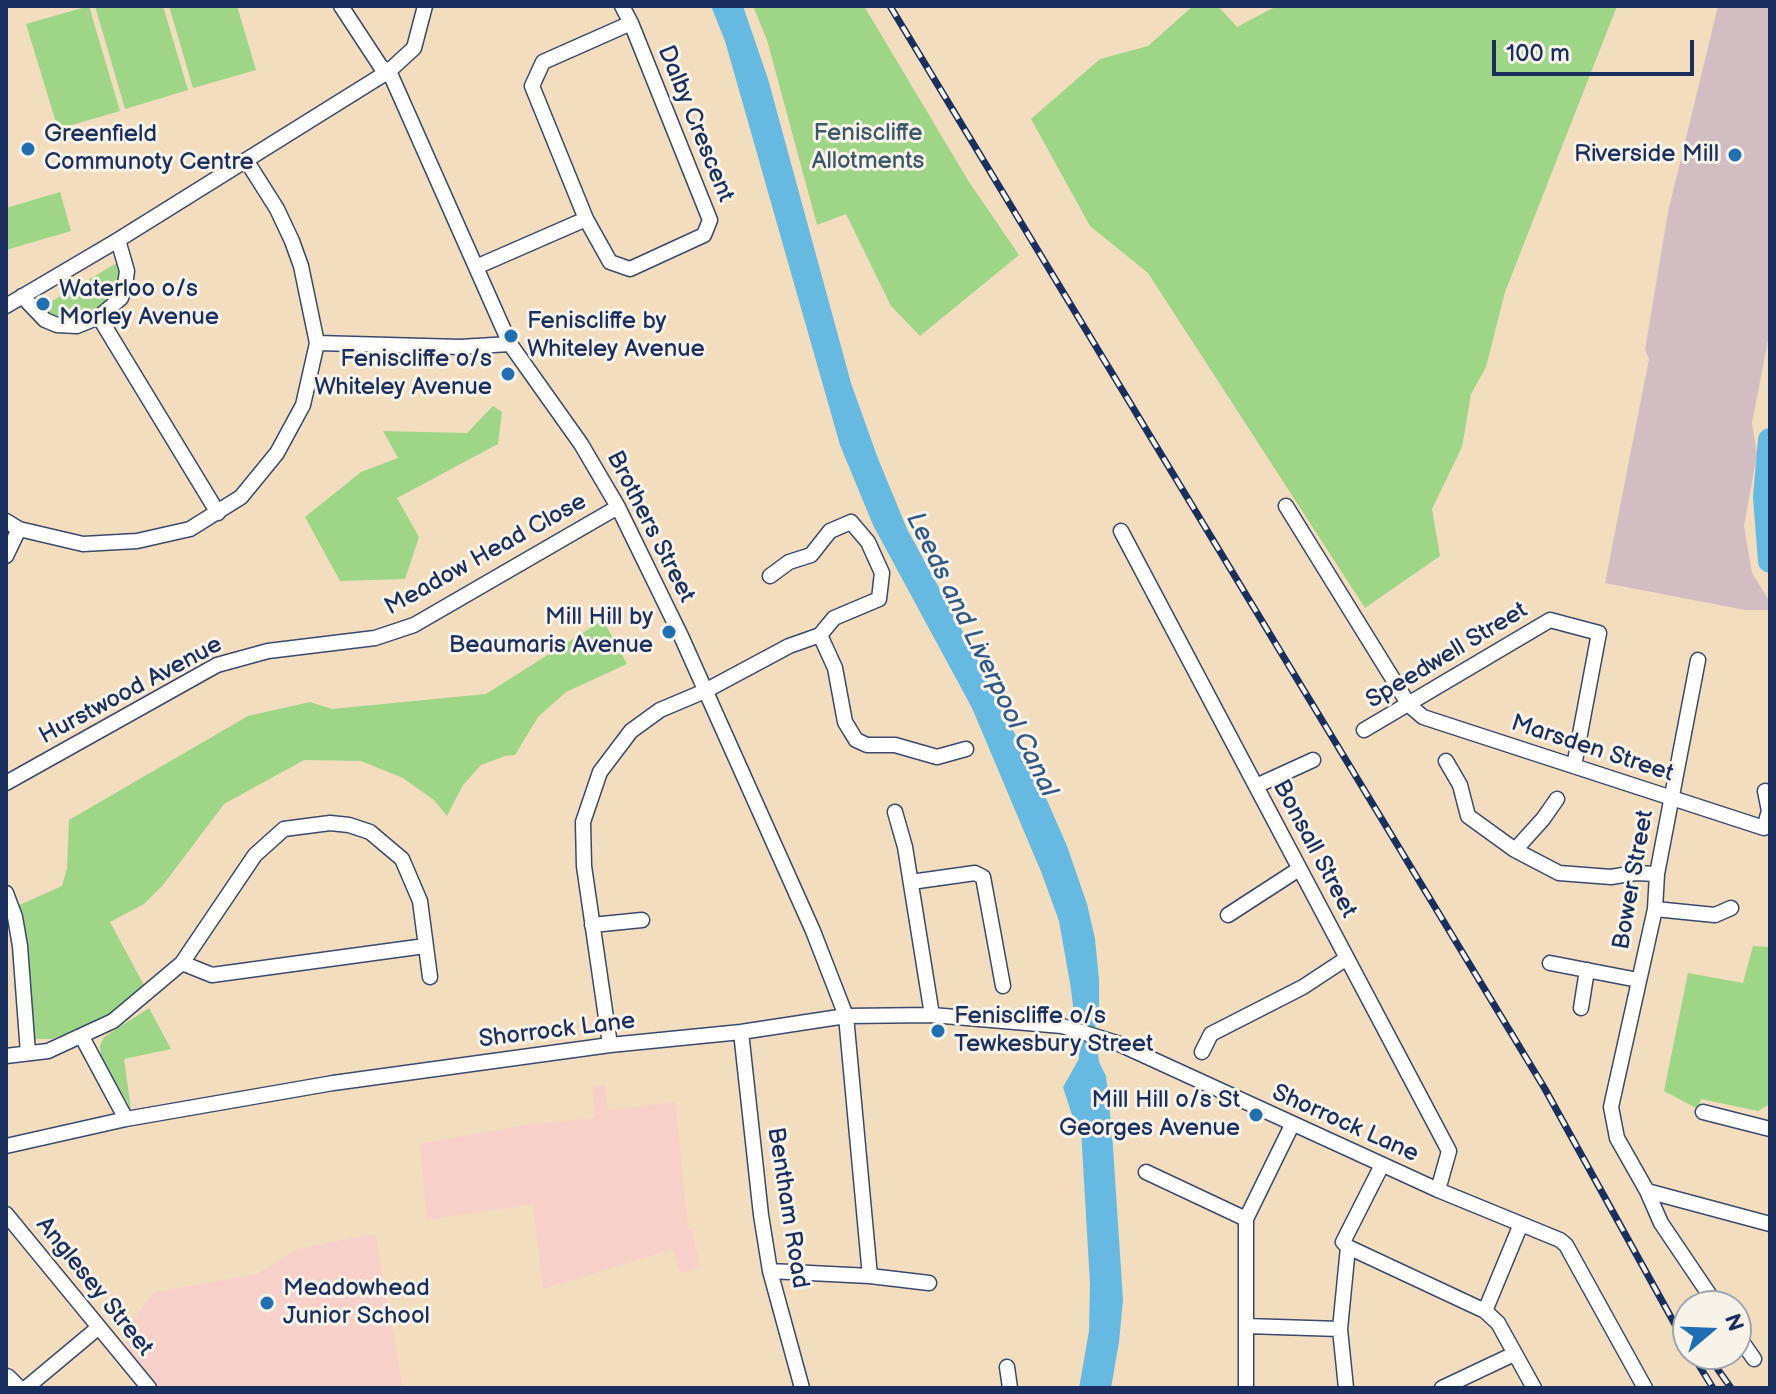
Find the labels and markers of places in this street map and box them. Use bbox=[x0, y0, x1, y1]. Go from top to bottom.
place label: Greenfield Communoty Centre bbox=[44, 121, 254, 177]
marker: Greenfield Communoty Centre bbox=[19, 140, 37, 158]
place label: Riverside Mill bbox=[1574, 141, 1719, 169]
marker: Riverside Mill bbox=[1726, 146, 1744, 164]
place label: Waterloo o/s Morley Avenue bbox=[59, 276, 219, 332]
marker: Waterloo o/s Morley Avenue bbox=[34, 295, 52, 313]
place label: Feniscliffe by Whiteley Avenue bbox=[527, 308, 705, 364]
marker: Feniscliffe by Whiteley Avenue bbox=[502, 327, 520, 345]
place label: Feniscliffe o/s Whiteley Avenue bbox=[314, 346, 492, 402]
marker: Feniscliffe o/s Whiteley Avenue bbox=[499, 365, 517, 383]
place label: Mill Hill by Beaumaris Avenue bbox=[449, 604, 653, 660]
marker: Mill Hill by Beaumaris Avenue bbox=[660, 623, 678, 641]
place label: Feniscliffe o/s Tewkesbury Street bbox=[954, 1003, 1153, 1059]
marker: Feniscliffe o/s Tewkesbury Street bbox=[929, 1022, 947, 1040]
place label: Mill Hill o/s St Georges Avenue bbox=[1059, 1087, 1240, 1143]
marker: Mill Hill o/s St Georges Avenue bbox=[1247, 1106, 1265, 1124]
place label: Meadowhead Junior School bbox=[283, 1275, 430, 1331]
marker: Meadowhead Junior School bbox=[258, 1294, 276, 1312]

